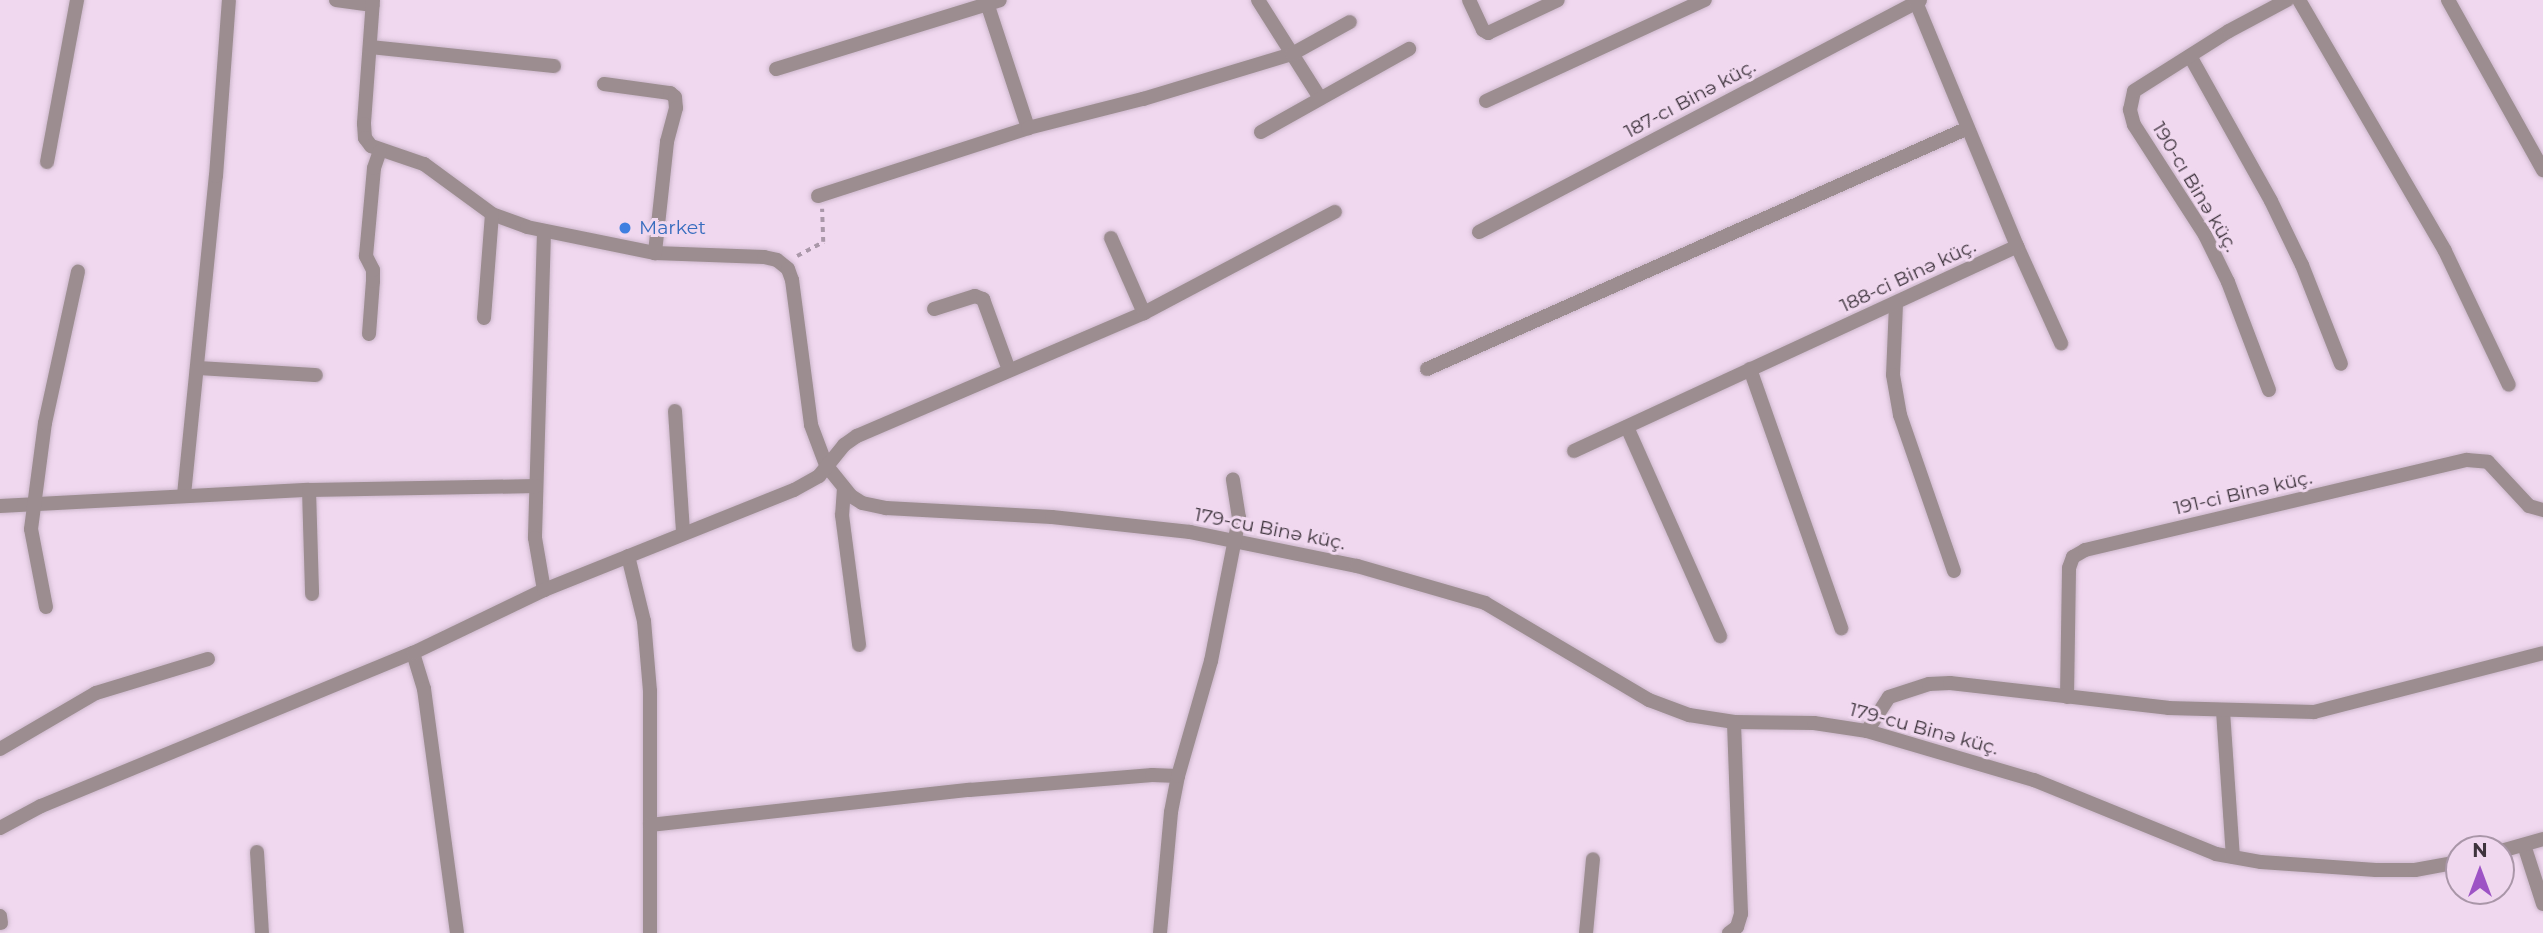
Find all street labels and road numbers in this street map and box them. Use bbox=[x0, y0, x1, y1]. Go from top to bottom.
street label: 187-cı Binə küç. bbox=[1621, 55, 1759, 143]
street label: 190-cı Binə küç. bbox=[2147, 118, 2243, 256]
street label: 188-ci Binə küç. bbox=[1837, 235, 1979, 317]
street label: 191-ci Binə küç. bbox=[2172, 466, 2314, 520]
street label: 179-cu Binə küç. bbox=[1193, 503, 1347, 555]
street label: 179-cu Binə küç. bbox=[1847, 698, 2001, 760]

